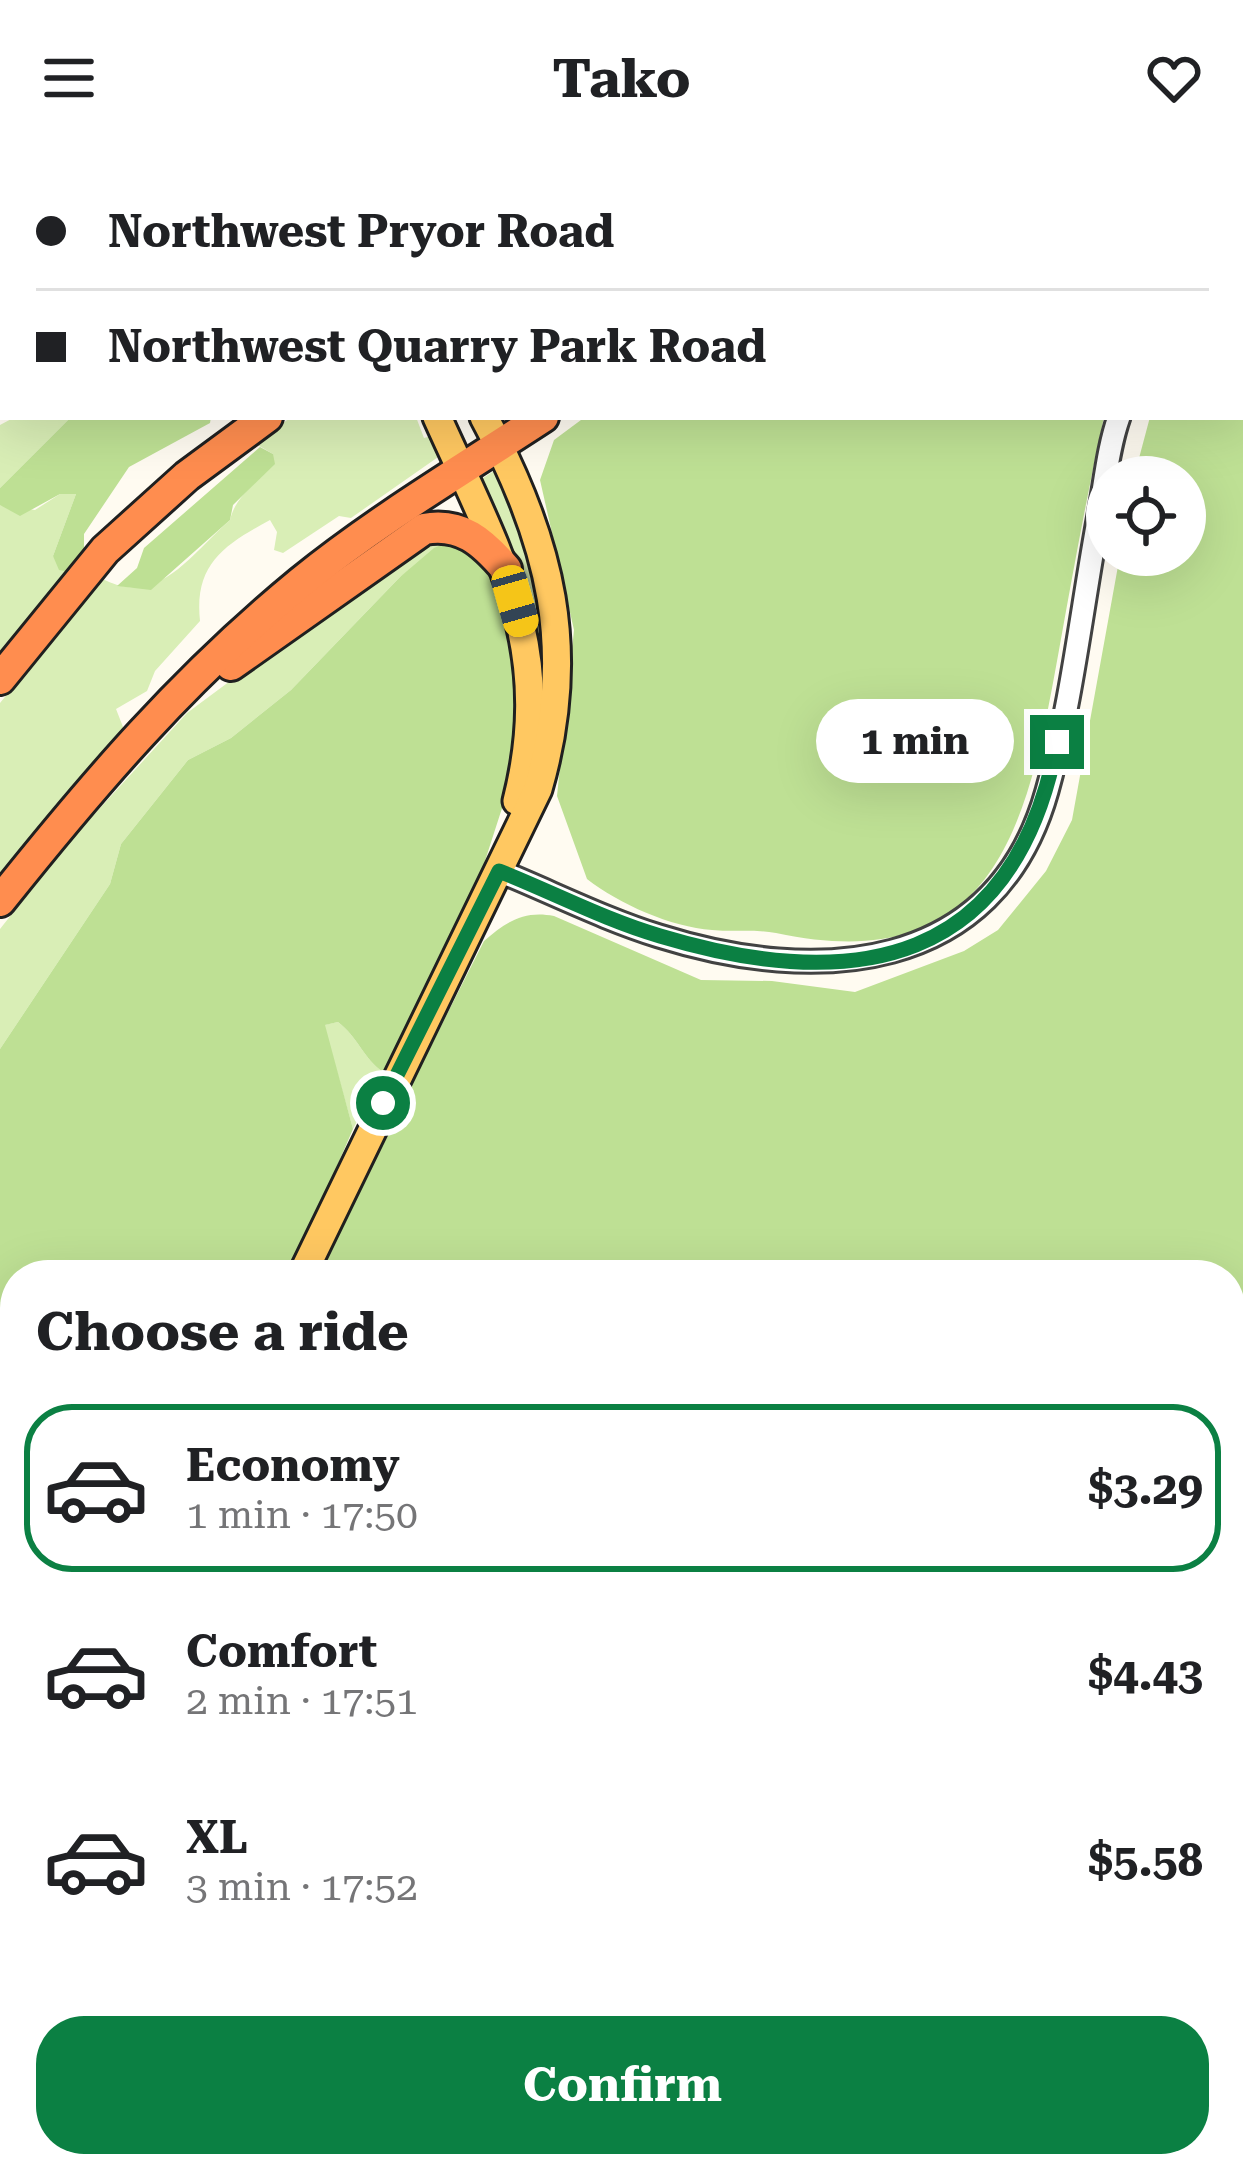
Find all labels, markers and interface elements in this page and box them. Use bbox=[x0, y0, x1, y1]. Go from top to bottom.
icon: menu bbox=[36, 45, 102, 111]
icon: heart bbox=[1141, 45, 1207, 111]
text: Tako bbox=[552, 47, 691, 110]
text: Northwest Pryor Road bbox=[108, 205, 614, 258]
text: Northwest Quarry Park Road bbox=[108, 320, 766, 373]
map controls bbox=[1086, 456, 1206, 576]
button: locate bbox=[1086, 456, 1206, 576]
car bbox=[488, 561, 542, 641]
callout: 1 min bbox=[817, 700, 1015, 784]
route end bbox=[1030, 715, 1084, 769]
text: 1 min bbox=[861, 718, 969, 764]
route start bbox=[356, 1076, 410, 1130]
text: Choose a ride bbox=[36, 1300, 409, 1363]
icon: car bbox=[42, 1434, 150, 1542]
text: Economy bbox=[186, 1439, 400, 1492]
text: $3.29 bbox=[1088, 1462, 1203, 1515]
text: 1 min · 17:50 bbox=[186, 1492, 418, 1538]
icon: car bbox=[42, 1620, 150, 1728]
text: Comfort bbox=[186, 1625, 377, 1678]
text: $4.43 bbox=[1088, 1648, 1203, 1701]
text: 2 min · 17:51 bbox=[186, 1678, 418, 1724]
icon: car bbox=[42, 1806, 150, 1914]
text: XL bbox=[186, 1811, 248, 1864]
text: $5.58 bbox=[1088, 1834, 1203, 1887]
text: 3 min · 17:52 bbox=[186, 1864, 418, 1910]
button: Confirm bbox=[36, 2016, 1209, 2154]

